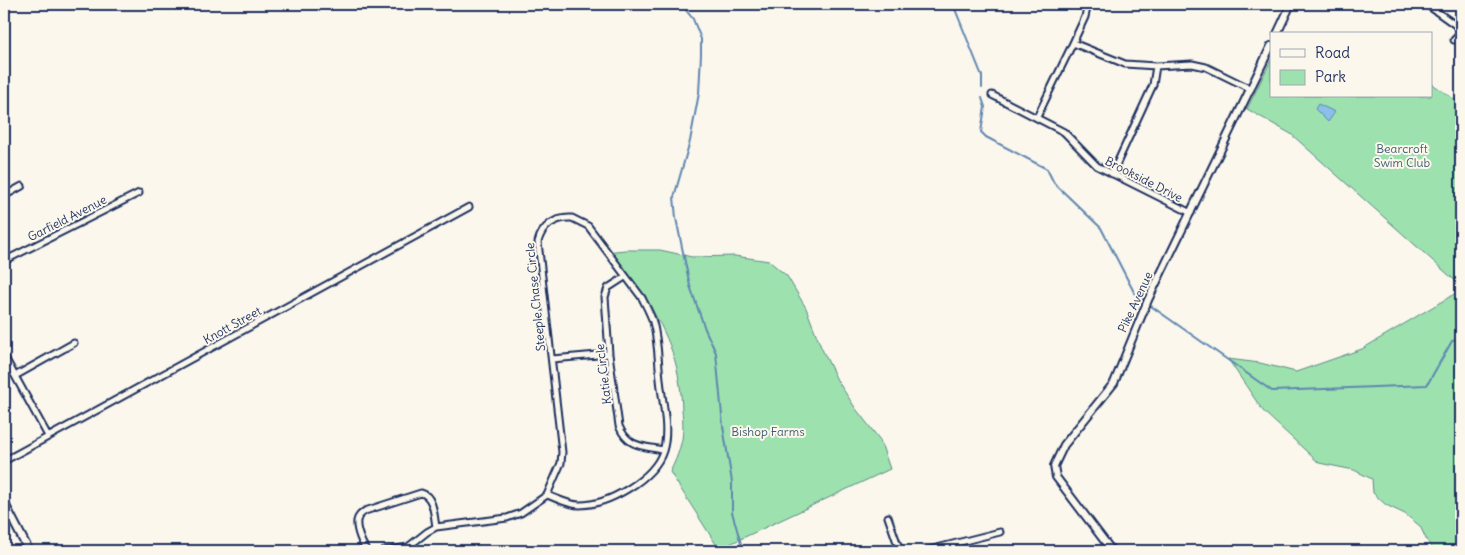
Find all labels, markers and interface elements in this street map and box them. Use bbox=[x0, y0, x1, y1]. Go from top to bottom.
legend bbox=[1270, 32, 1432, 98]
text: Road bbox=[1315, 43, 1350, 62]
text: Park bbox=[1315, 67, 1346, 86]
park label: Bearcroft Swim Club bbox=[1374, 141, 1430, 170]
street label: Brookside Drive bbox=[1103, 153, 1185, 205]
street label: Garfield Avenue bbox=[25, 192, 109, 244]
street label: Steeple Chase Circle bbox=[522, 242, 548, 352]
street label: Pike Avenue bbox=[1114, 269, 1156, 335]
street label: Knott Street bbox=[200, 303, 264, 347]
street label: Katie Circle bbox=[592, 343, 614, 405]
park label: Bishop Farms bbox=[731, 424, 805, 439]

